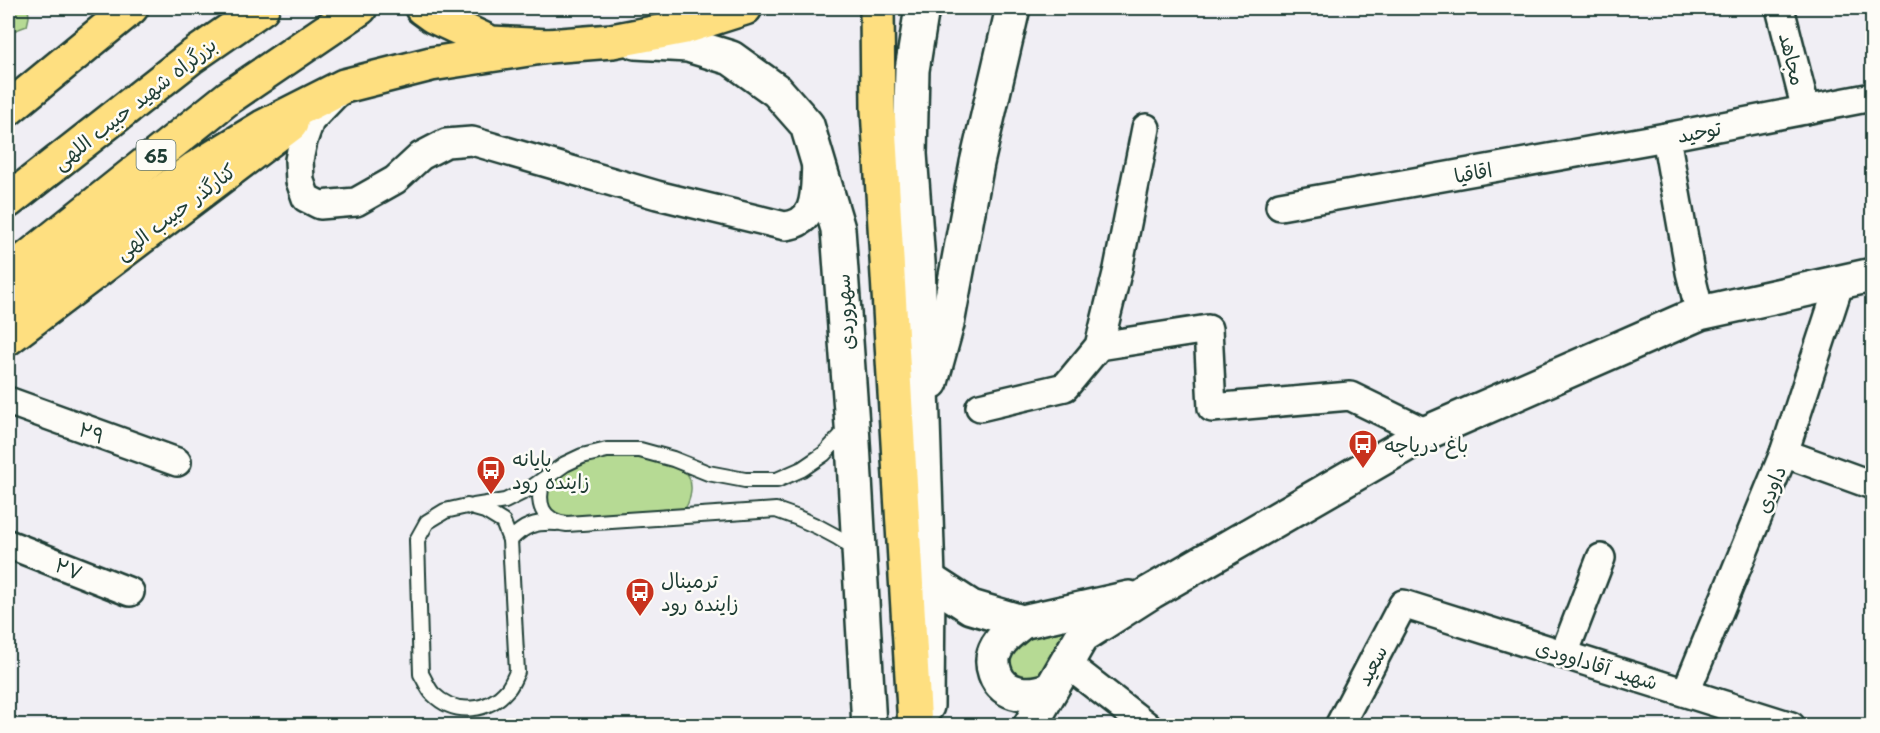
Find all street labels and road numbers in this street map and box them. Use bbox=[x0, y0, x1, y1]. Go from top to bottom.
street label: بزرگراه شهید حبیب اللهی bbox=[46, 29, 222, 177]
street label: مجاهد bbox=[1772, 30, 1814, 88]
street label: توحید bbox=[1674, 112, 1724, 150]
road number: 65 bbox=[136, 140, 176, 170]
street label: اقاقیا bbox=[1451, 154, 1495, 190]
street label: کنارگذر حبیب الهی bbox=[108, 156, 242, 266]
street label: سهروردی bbox=[826, 273, 862, 351]
street label: ۲۹ bbox=[75, 413, 109, 451]
street label: داودی bbox=[1747, 461, 1793, 517]
street label: ۲۷ bbox=[51, 549, 87, 587]
street label: شهید آقاداوودی bbox=[1532, 631, 1662, 697]
street label: سعید bbox=[1348, 639, 1394, 691]

